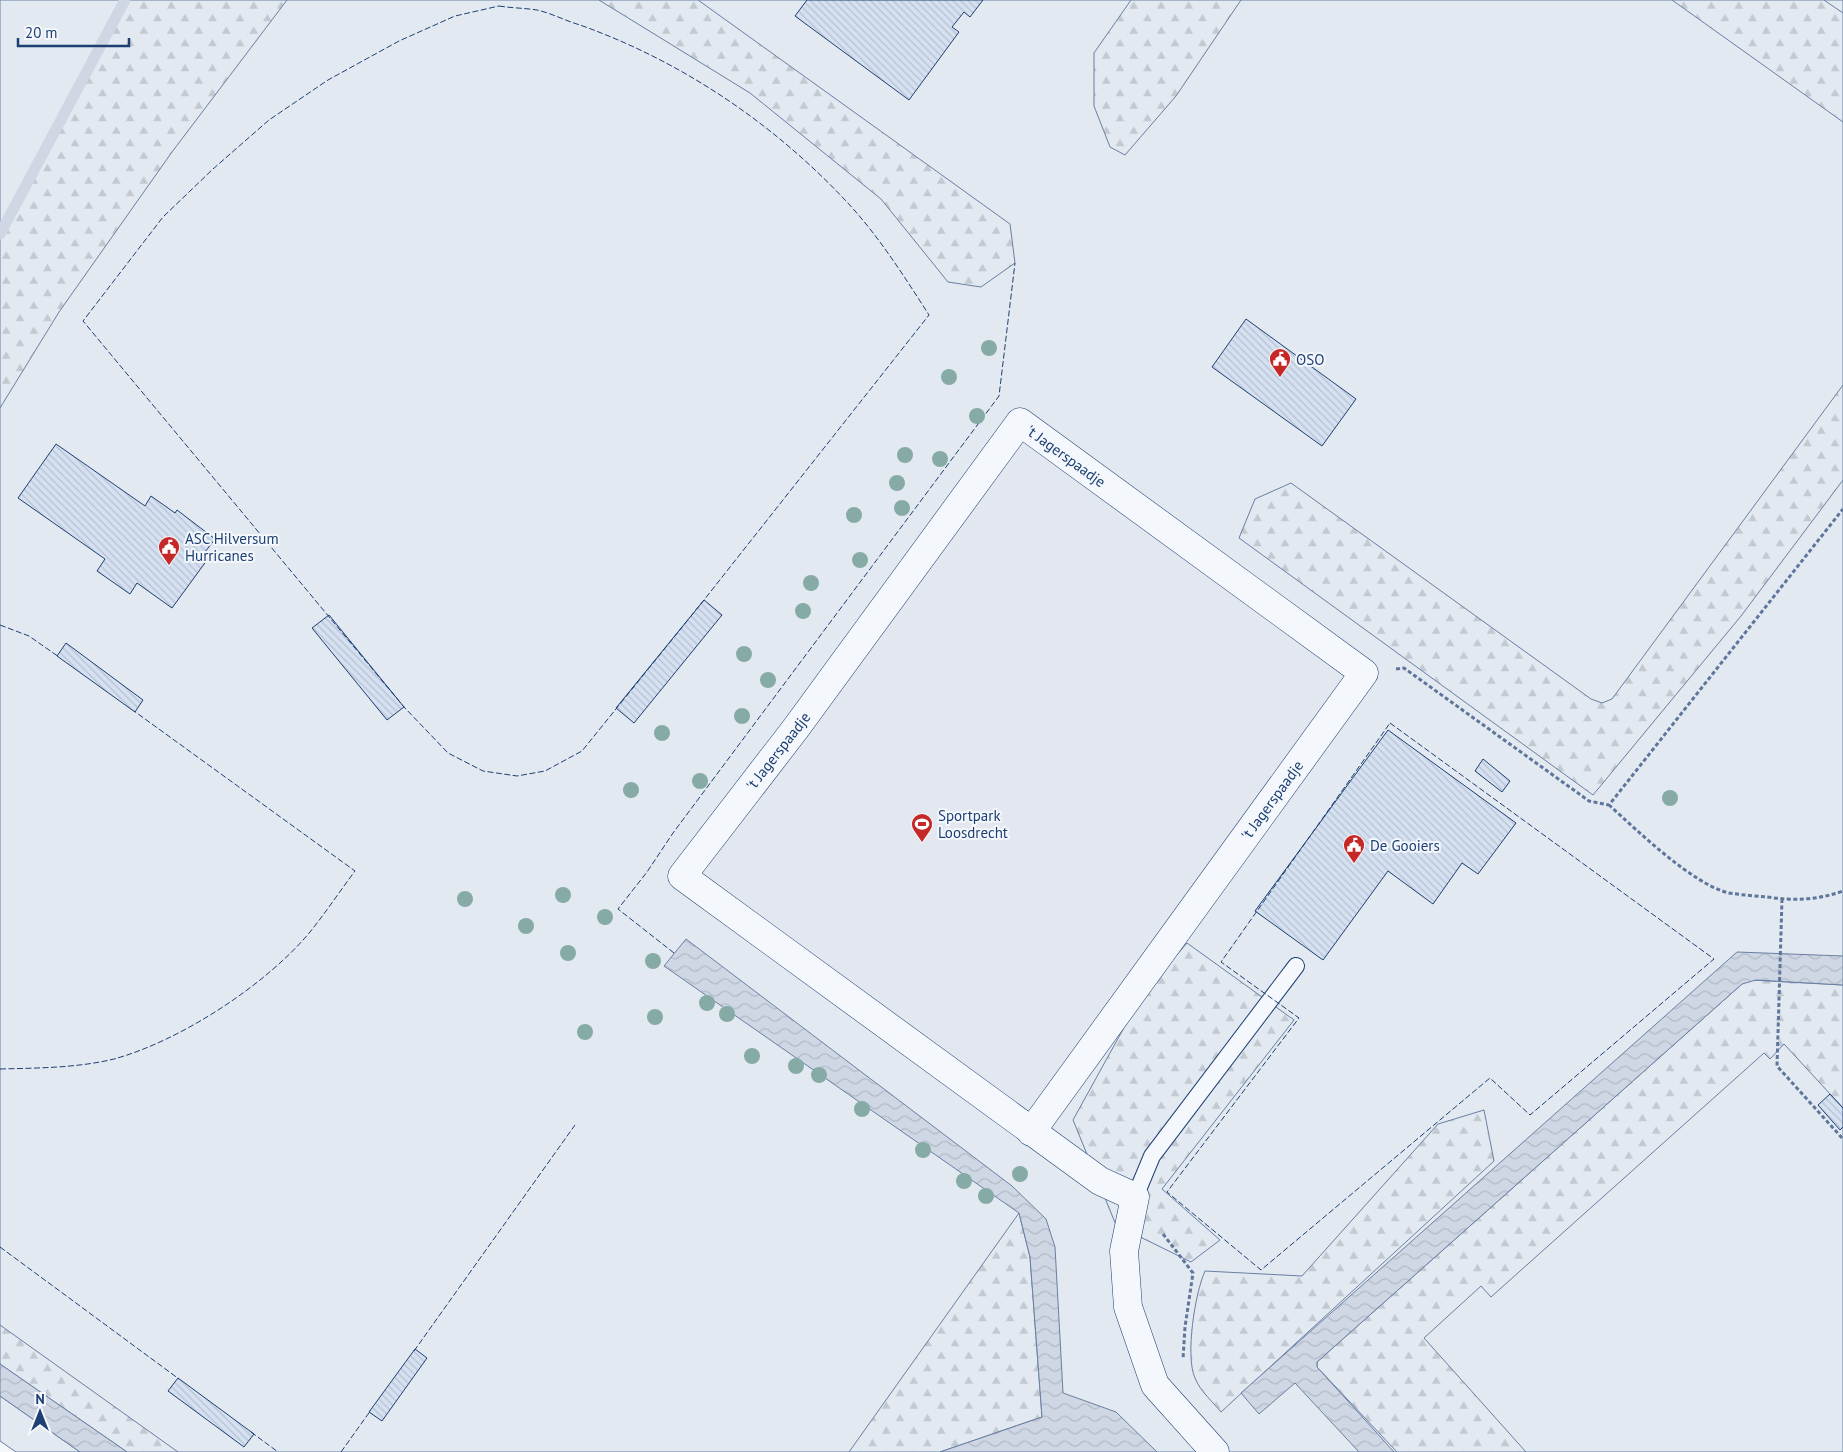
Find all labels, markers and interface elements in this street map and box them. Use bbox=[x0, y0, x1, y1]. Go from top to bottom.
scale bar bbox=[18, 15, 129, 47]
text: 20 m bbox=[25, 23, 58, 42]
public building icon: OSO bbox=[1268, 347, 1292, 378]
place label: OSO bbox=[1296, 350, 1325, 369]
street label: 't Jagerspaadje bbox=[1022, 421, 1110, 491]
place label: ASC Hilversum Hurricanes bbox=[185, 529, 279, 565]
public building icon: ASC Hilversum Hurricanes bbox=[157, 535, 181, 566]
street label: 't Jagerspaadje bbox=[742, 708, 814, 794]
street label: 't Jagerspaadje bbox=[1237, 756, 1307, 844]
place label: Sportpark Loosdrecht bbox=[938, 806, 1008, 842]
sports icon: Sportpark Loosdrecht bbox=[910, 812, 934, 843]
public building icon: De Gooiers bbox=[1342, 833, 1366, 864]
place label: De Gooiers bbox=[1370, 836, 1440, 855]
north arrow bbox=[15, 1387, 65, 1437]
text: N bbox=[35, 1390, 45, 1408]

